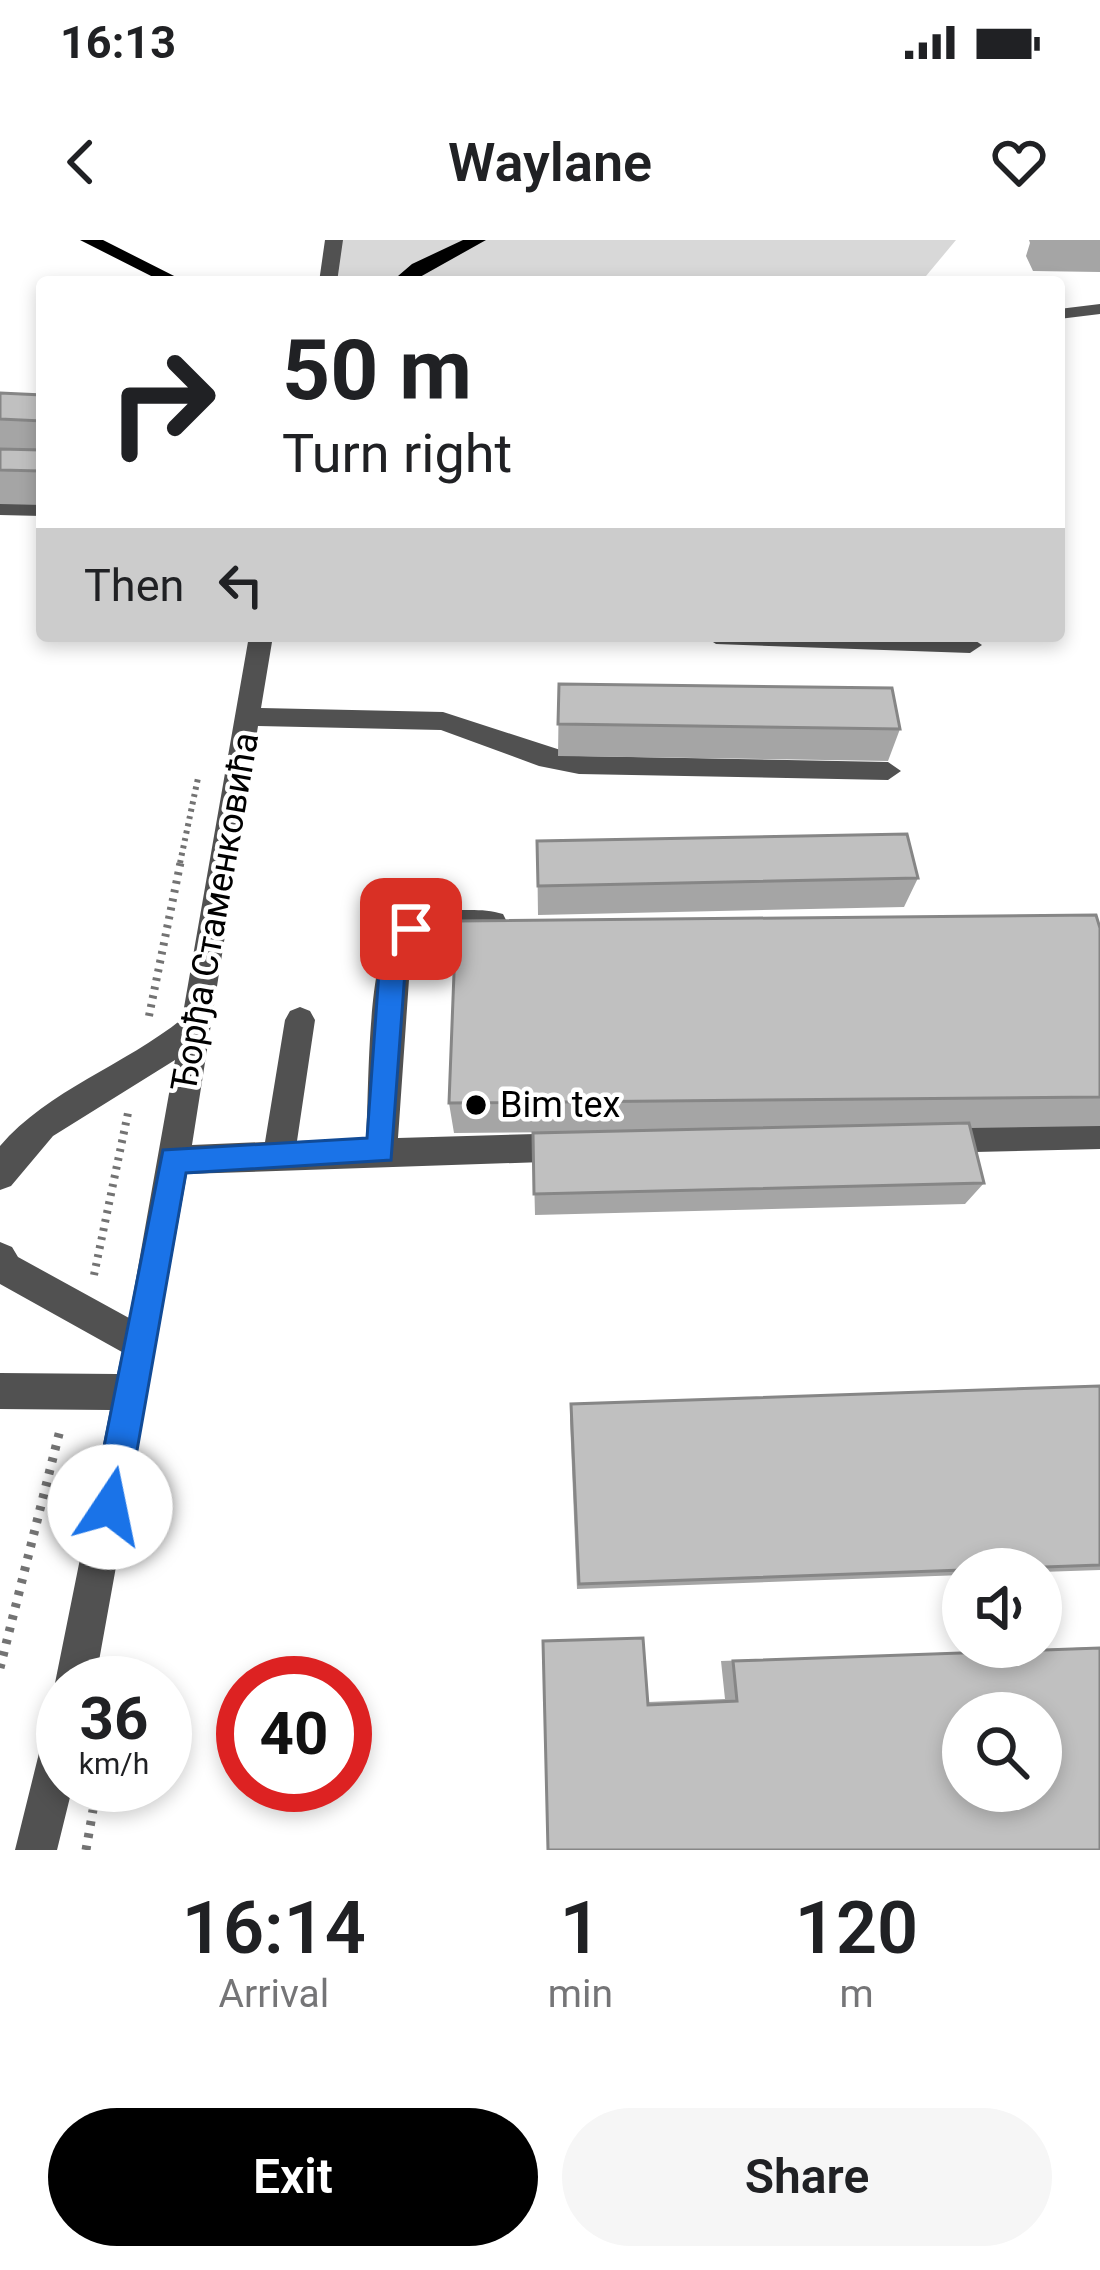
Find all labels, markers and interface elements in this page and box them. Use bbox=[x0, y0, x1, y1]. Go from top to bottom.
text: 16:13 bbox=[60, 16, 176, 69]
icon: back bbox=[48, 129, 114, 195]
icon: heart bbox=[986, 129, 1052, 195]
text: Waylane bbox=[448, 131, 652, 194]
text: 50 m bbox=[282, 321, 472, 420]
icon: right bbox=[84, 324, 240, 480]
text: Turn right bbox=[282, 422, 512, 485]
icon: left bbox=[208, 552, 274, 618]
text: Then bbox=[84, 559, 184, 612]
street label: Ђорђа Стаменковића bbox=[163, 729, 267, 1095]
pin bbox=[360, 878, 462, 980]
icon: arrive bbox=[378, 896, 444, 962]
place label: Bim tex bbox=[500, 1084, 621, 1126]
marker: Bim tex bbox=[463, 1092, 489, 1118]
position arrow bbox=[47, 1444, 173, 1570]
map controls bbox=[942, 1548, 1062, 1812]
button: sound bbox=[942, 1548, 1062, 1668]
speed limit sign: 40 bbox=[216, 1656, 372, 1812]
text: 36 bbox=[80, 1683, 148, 1754]
button: search bbox=[942, 1692, 1062, 1812]
text: km/h bbox=[79, 1746, 149, 1781]
text: 16:14 bbox=[182, 1886, 366, 1971]
text: 1 bbox=[560, 1886, 601, 1971]
text: 120 bbox=[795, 1886, 918, 1971]
text: Arrival bbox=[219, 1971, 329, 2017]
text: min bbox=[548, 1971, 613, 2017]
text: m bbox=[839, 1971, 874, 2017]
button: Exit bbox=[48, 2108, 538, 2246]
button: Share bbox=[562, 2108, 1052, 2246]

